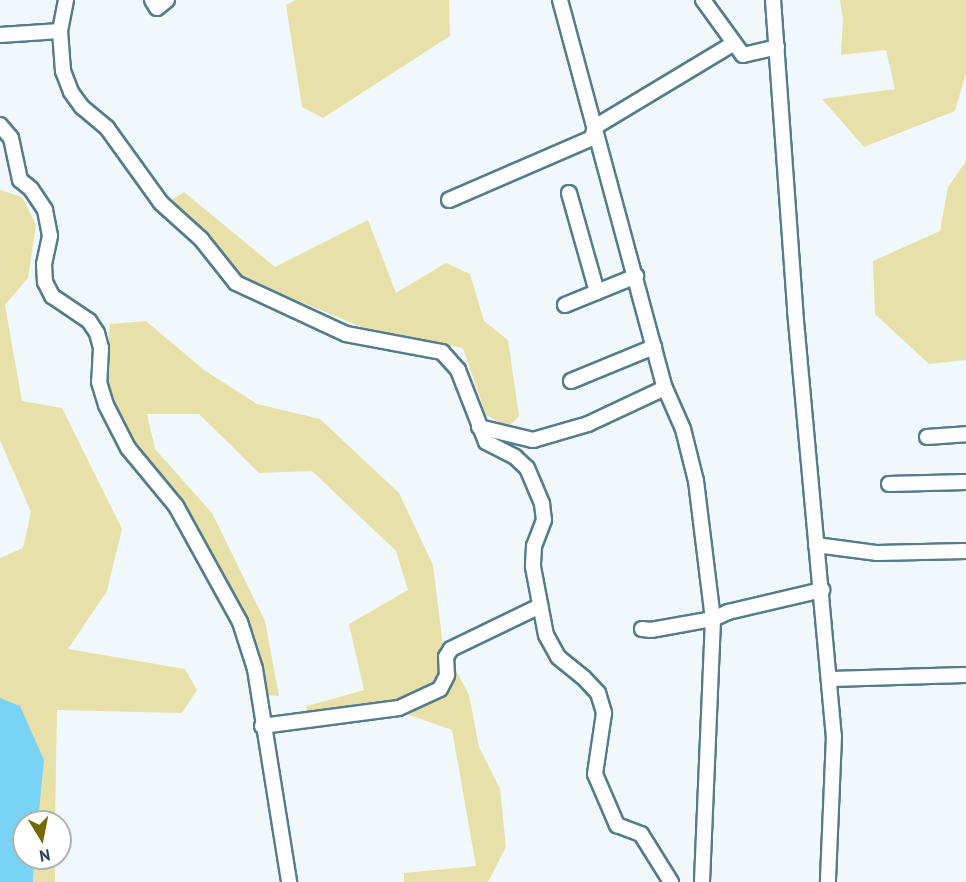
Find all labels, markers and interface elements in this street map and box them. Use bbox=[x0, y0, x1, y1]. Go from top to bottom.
north arrow bbox=[12, 810, 72, 870]
text: N bbox=[38, 845, 52, 867]

